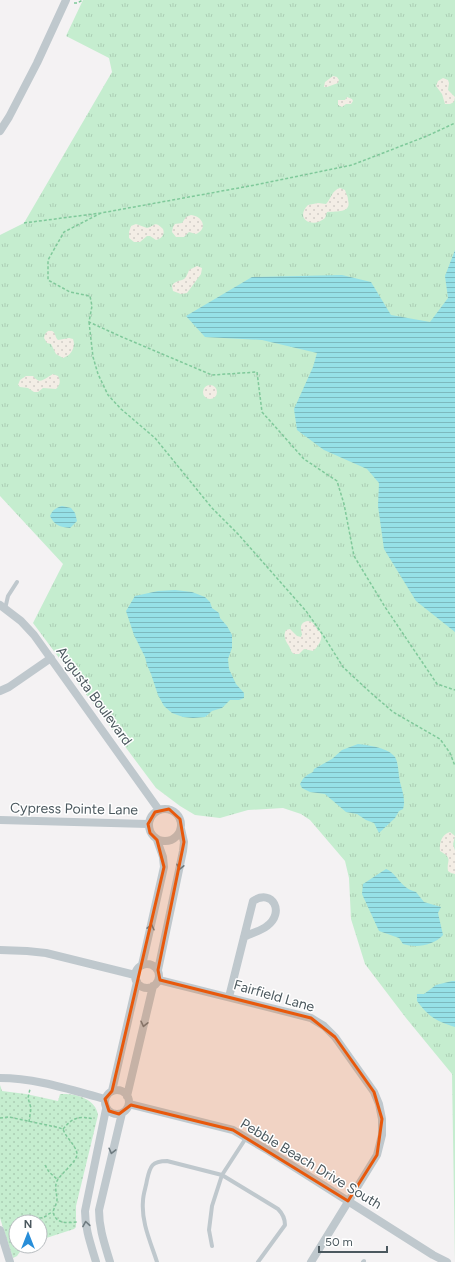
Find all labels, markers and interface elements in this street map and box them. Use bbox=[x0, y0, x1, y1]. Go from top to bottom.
street label: Augusta Boulevard bbox=[52, 643, 136, 749]
street label: Cypress Pointe Lane bbox=[10, 799, 138, 819]
one-way arrow bbox=[176, 864, 184, 871]
one-way arrow bbox=[146, 924, 154, 931]
street label: Fairfield Lane bbox=[232, 976, 317, 1016]
one-way arrow bbox=[141, 1021, 149, 1028]
street label: Pebble Beach Drive South bbox=[237, 1115, 385, 1213]
one-way arrow bbox=[109, 1148, 117, 1154]
north arrow bbox=[8, 1214, 48, 1254]
text: N bbox=[24, 1218, 32, 1231]
one-way arrow bbox=[82, 1221, 91, 1228]
scale bar bbox=[319, 1228, 387, 1254]
text: 50 m bbox=[325, 1235, 353, 1249]

